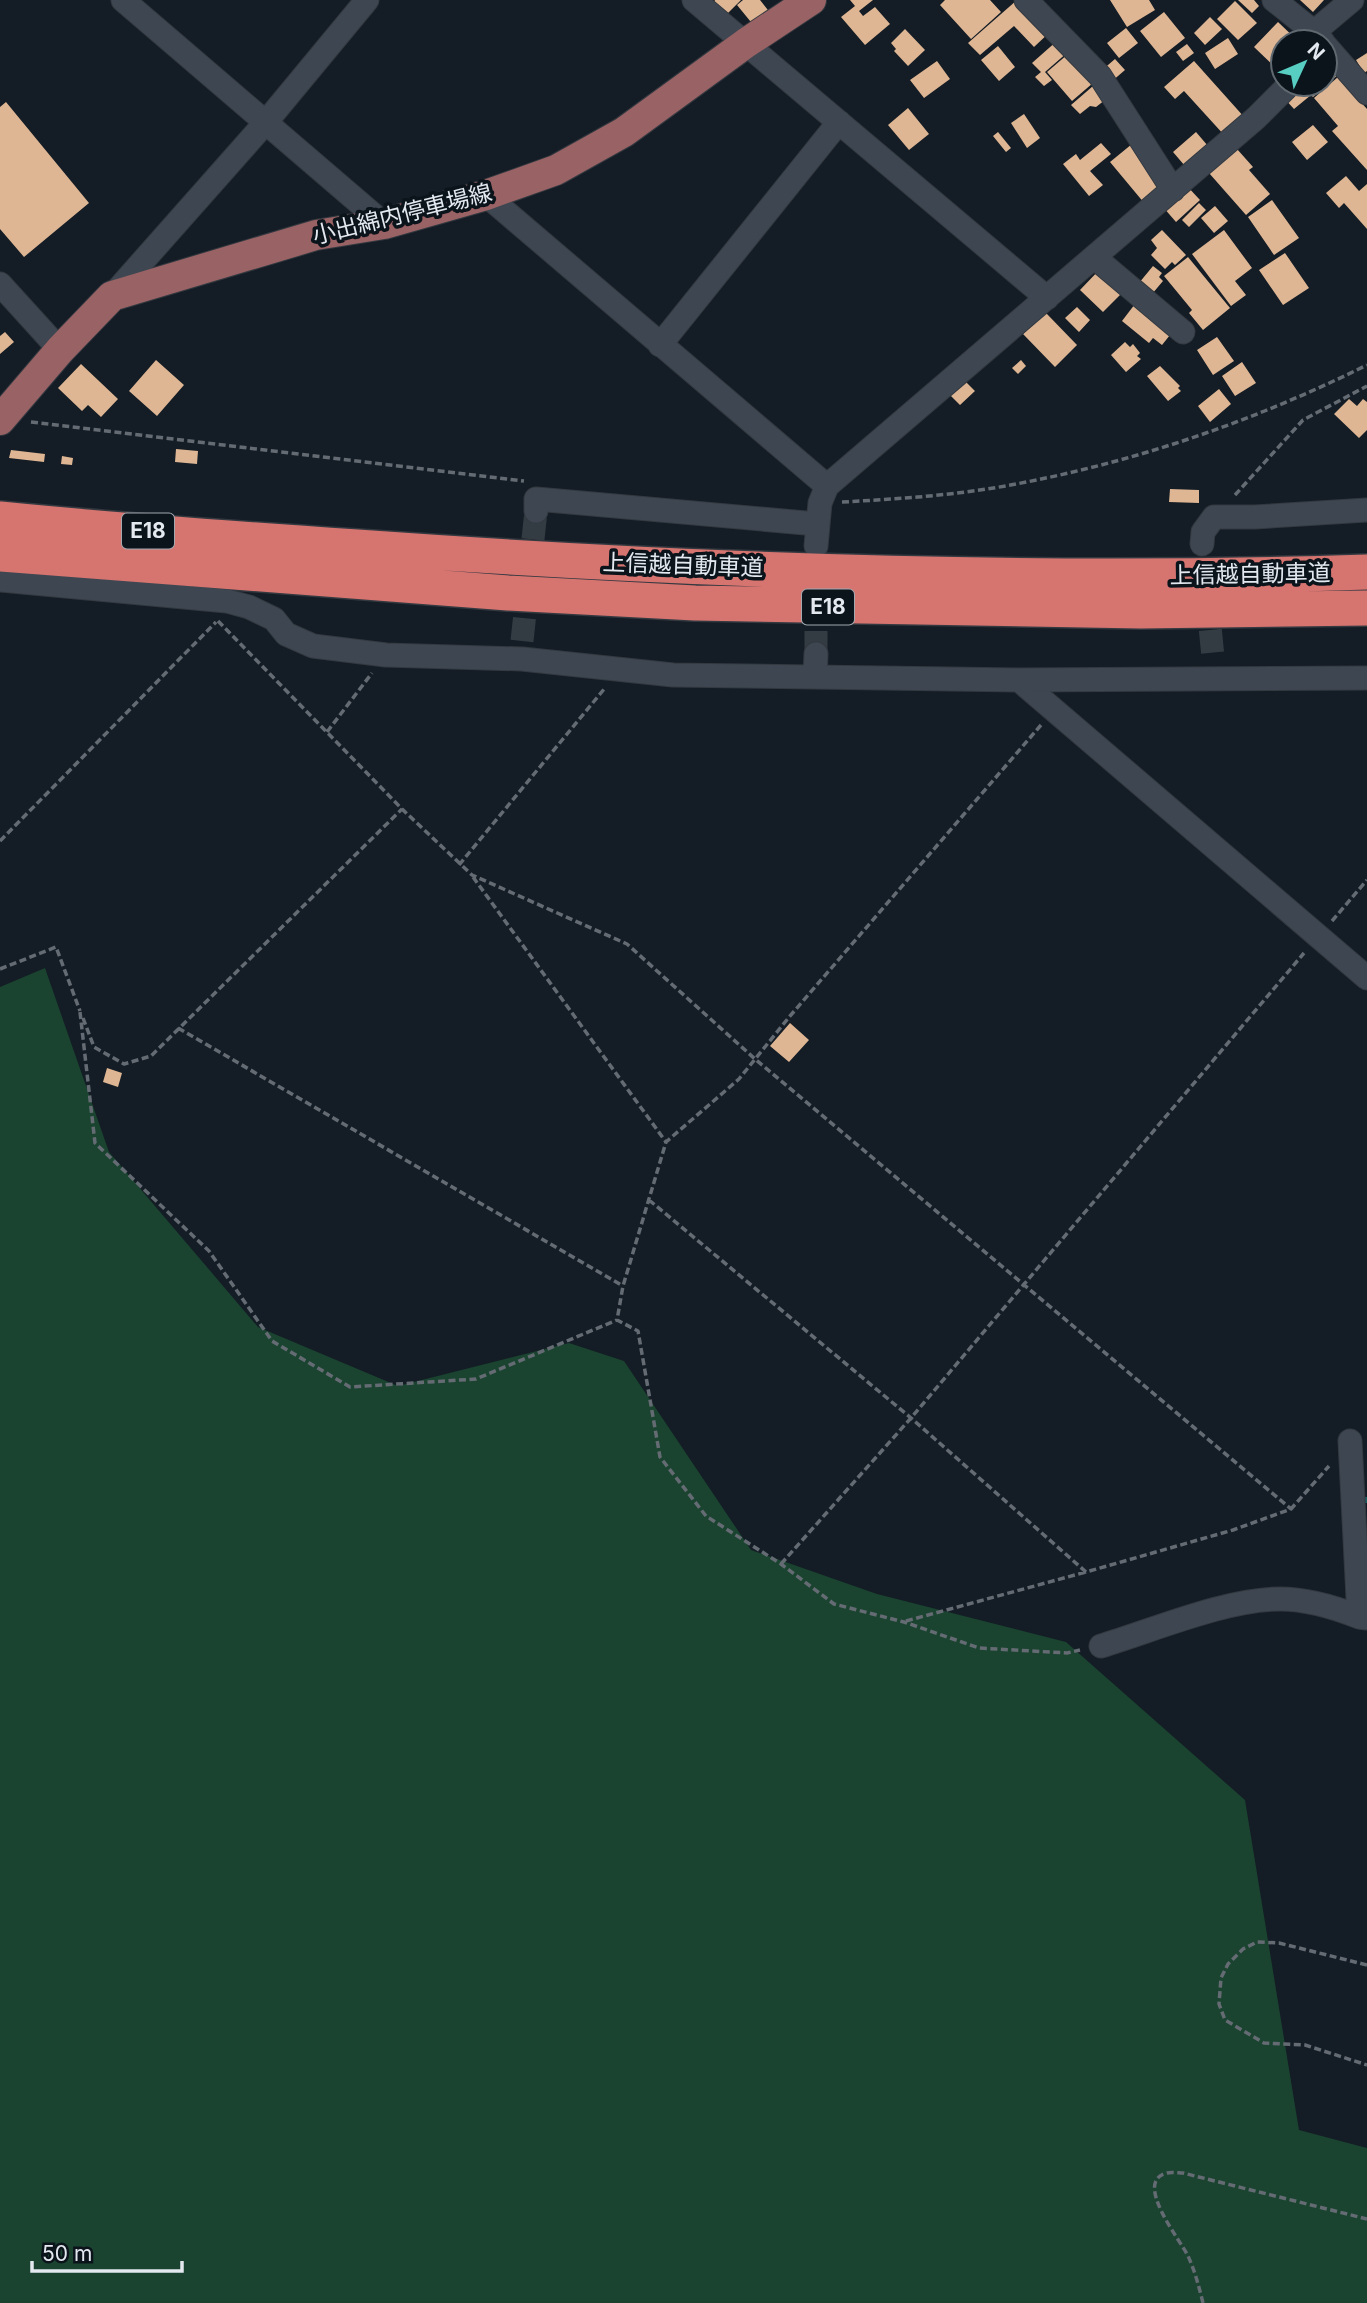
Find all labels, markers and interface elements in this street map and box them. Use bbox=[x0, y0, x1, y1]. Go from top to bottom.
north arrow bbox=[1269, 28, 1339, 98]
text: N bbox=[1303, 38, 1329, 65]
street label: 小出綿内停車場線 bbox=[309, 178, 495, 250]
road number: E18 bbox=[122, 514, 174, 548]
street label: 上信越自動車道 bbox=[602, 548, 764, 582]
street label: 上信越自動車道 bbox=[1169, 559, 1331, 589]
road number: E18 bbox=[802, 590, 854, 624]
scale bar bbox=[32, 2230, 182, 2274]
text: 50 m bbox=[42, 2241, 92, 2266]

